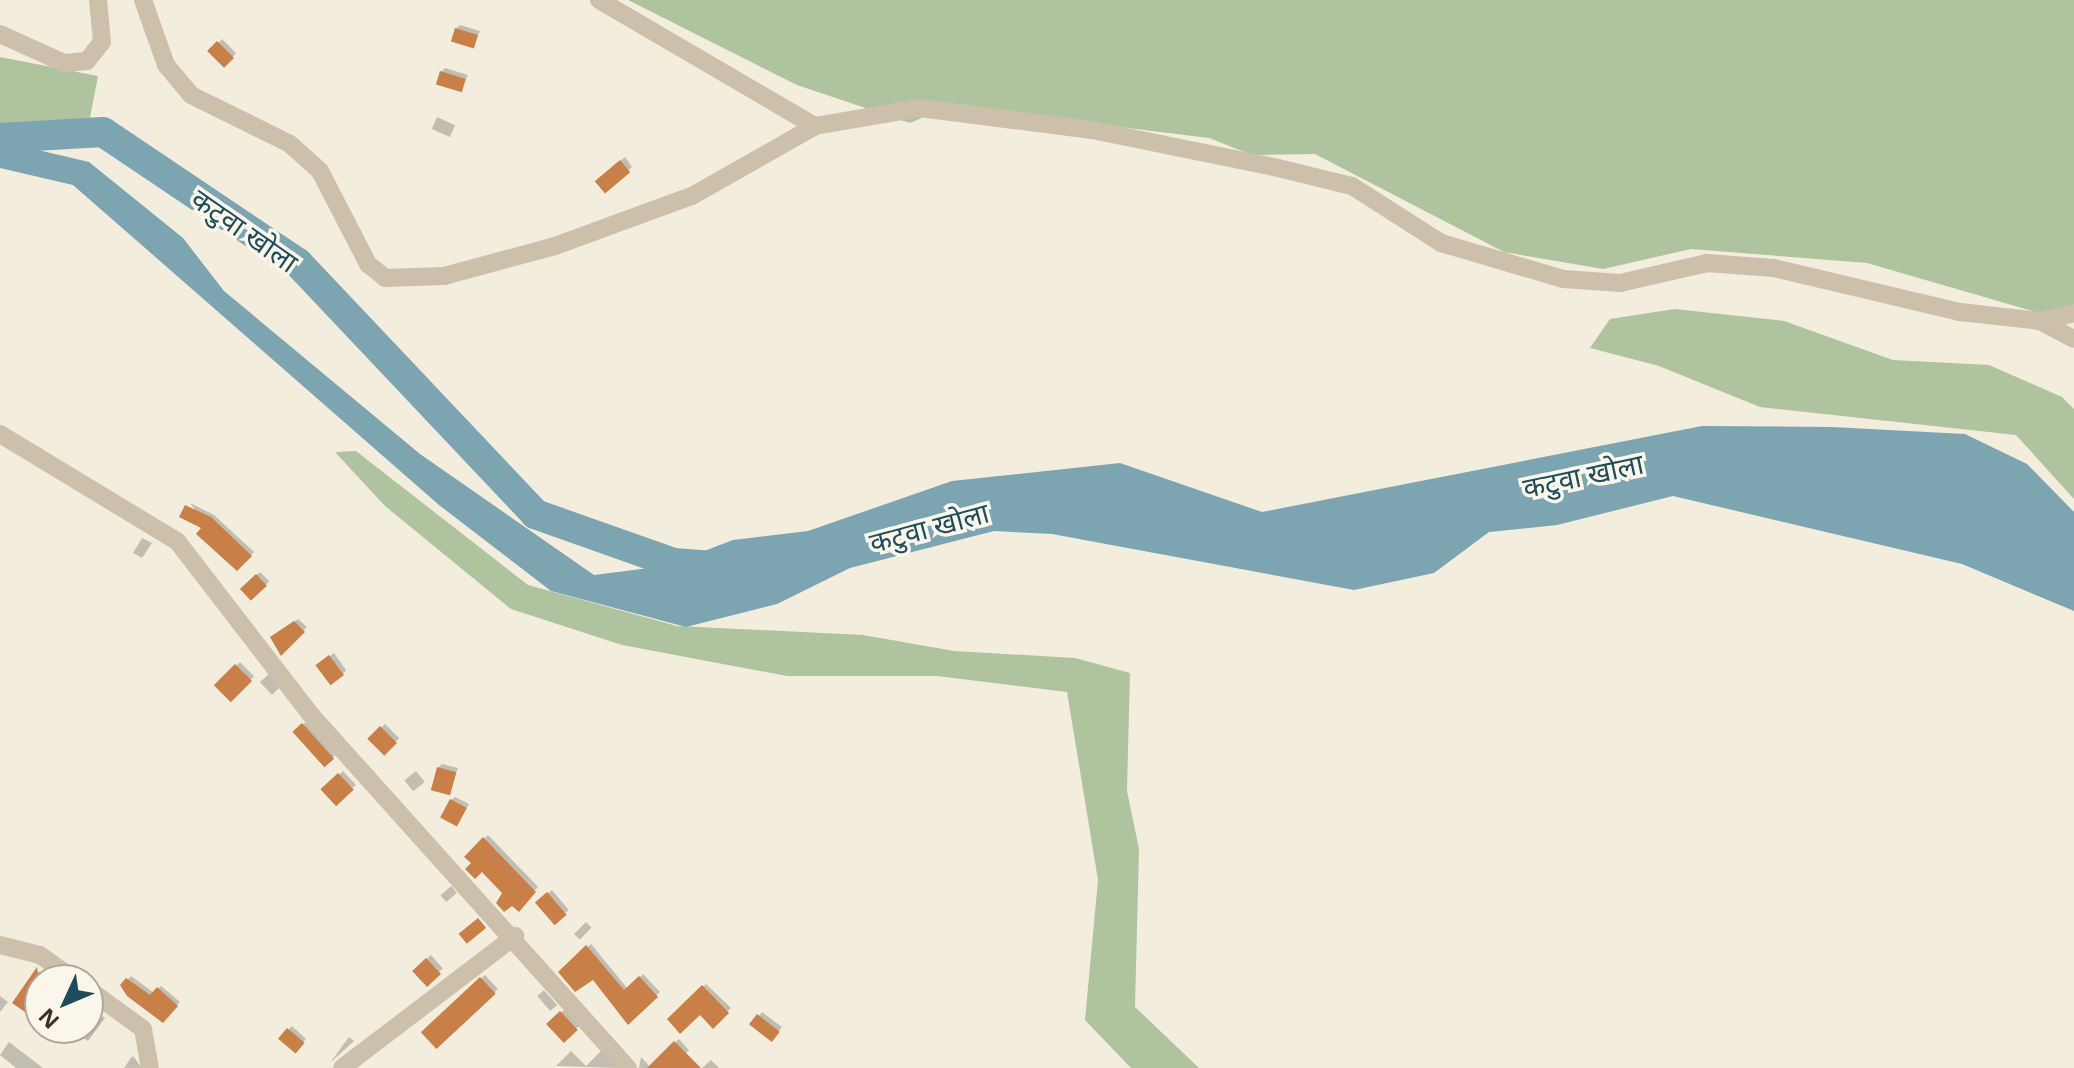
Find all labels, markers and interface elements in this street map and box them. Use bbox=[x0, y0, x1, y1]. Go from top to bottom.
water label: कटुवा खोला bbox=[185, 181, 305, 279]
water label: कटुवा खोला bbox=[1520, 446, 1646, 504]
water label: कटुवा खोला bbox=[866, 495, 992, 559]
north arrow bbox=[24, 964, 104, 1044]
text: N bbox=[31, 1002, 65, 1036]

